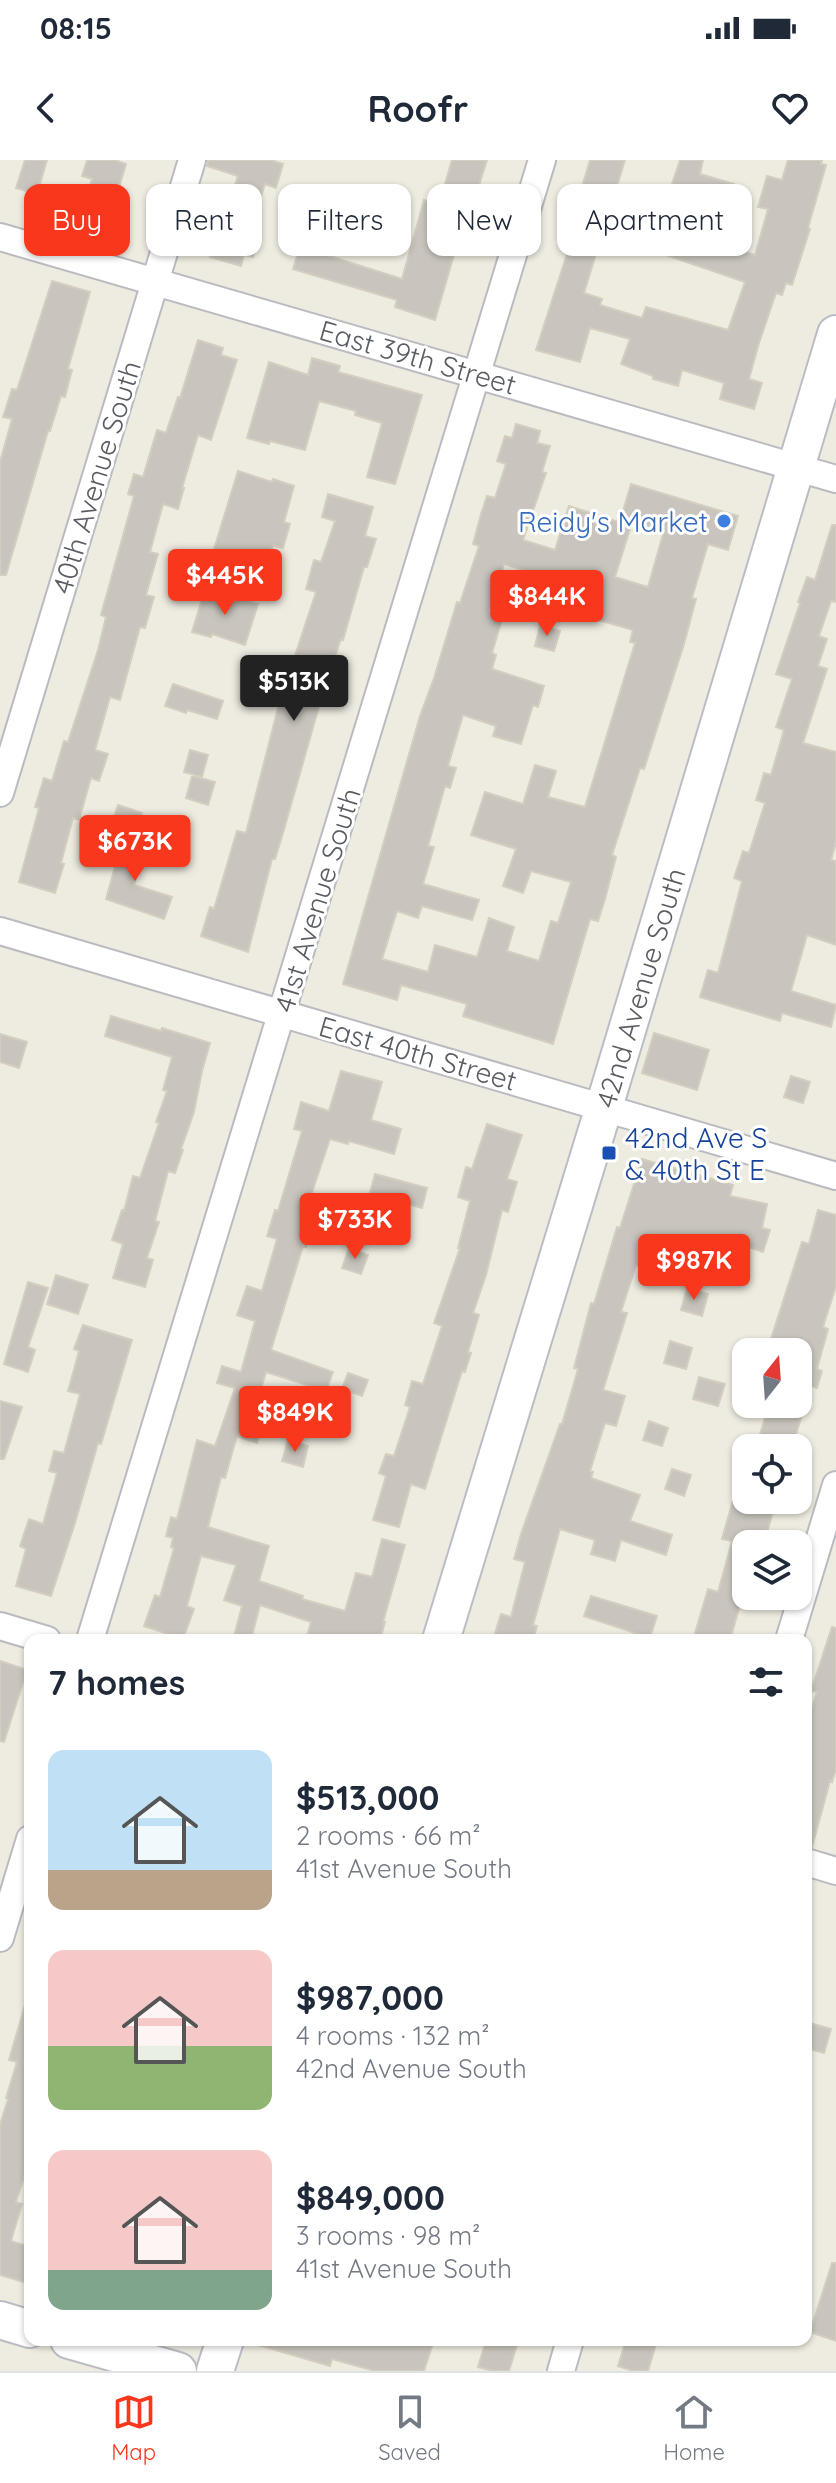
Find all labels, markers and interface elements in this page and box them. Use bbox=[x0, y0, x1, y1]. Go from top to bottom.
text: 08:15 bbox=[40, 9, 112, 47]
icon: back bbox=[24, 86, 68, 130]
text: Roofr bbox=[368, 86, 468, 131]
icon: heart bbox=[768, 86, 812, 130]
chip: Buy bbox=[24, 184, 130, 256]
chip: Rent bbox=[146, 184, 262, 256]
chip: Filters bbox=[278, 184, 411, 256]
chip: New bbox=[427, 184, 541, 256]
chip: Apartment bbox=[557, 184, 752, 256]
street label: East 39th Street bbox=[316, 312, 520, 402]
street label: 40th Avenue South bbox=[44, 356, 148, 598]
place label: Reidy's Market bbox=[518, 504, 708, 539]
marker: Reidy's Market bbox=[715, 512, 733, 530]
pin: $445K bbox=[169, 549, 281, 617]
text: $445K bbox=[186, 558, 264, 591]
pin: $844K bbox=[491, 570, 603, 638]
text: $844K bbox=[508, 579, 586, 612]
pin: $513K bbox=[238, 655, 350, 723]
text: $513K bbox=[258, 664, 330, 697]
street label: 41st Avenue South bbox=[266, 784, 368, 1016]
pin: $673K bbox=[79, 815, 191, 883]
text: $673K bbox=[97, 824, 173, 857]
street label: 42nd Avenue South bbox=[587, 864, 692, 1112]
street label: East 40th Street bbox=[315, 1008, 521, 1098]
place label: 42nd Ave S & 40th St E bbox=[625, 1120, 767, 1187]
marker: 42nd Ave S & 40th St E bbox=[600, 1144, 618, 1162]
pin: $733K bbox=[299, 1193, 411, 1261]
text: $733K bbox=[318, 1202, 392, 1235]
pin: $987K bbox=[638, 1234, 750, 1302]
text: $987K bbox=[656, 1243, 732, 1276]
north arrow bbox=[732, 1338, 812, 1418]
map controls bbox=[732, 1338, 812, 1610]
pin: $849K bbox=[239, 1386, 351, 1454]
text: $849K bbox=[257, 1395, 333, 1428]
button: locate bbox=[732, 1434, 812, 1514]
button: layers bbox=[732, 1530, 812, 1610]
icon: filters bbox=[744, 1660, 788, 1704]
text: 7 homes bbox=[48, 1661, 185, 1704]
text: $513,000 bbox=[296, 1776, 439, 1819]
icon: home bbox=[112, 1782, 208, 1878]
text: 2 rooms · 66 m² bbox=[296, 1819, 481, 1852]
text: 41st Avenue South bbox=[296, 1852, 512, 1885]
text: $987,000 bbox=[296, 1976, 444, 2019]
icon: home bbox=[112, 1982, 208, 2078]
text: 4 rooms · 132 m² bbox=[296, 2019, 490, 2052]
text: 42nd Avenue South bbox=[296, 2052, 527, 2085]
text: $849,000 bbox=[296, 2176, 445, 2219]
icon: home bbox=[112, 2182, 208, 2278]
text: 3 rooms · 98 m² bbox=[296, 2219, 480, 2252]
text: 41st Avenue South bbox=[296, 2252, 512, 2285]
tab: Map bbox=[111, 2390, 156, 2466]
tab: Saved bbox=[378, 2390, 441, 2466]
tab: Home bbox=[663, 2390, 725, 2466]

